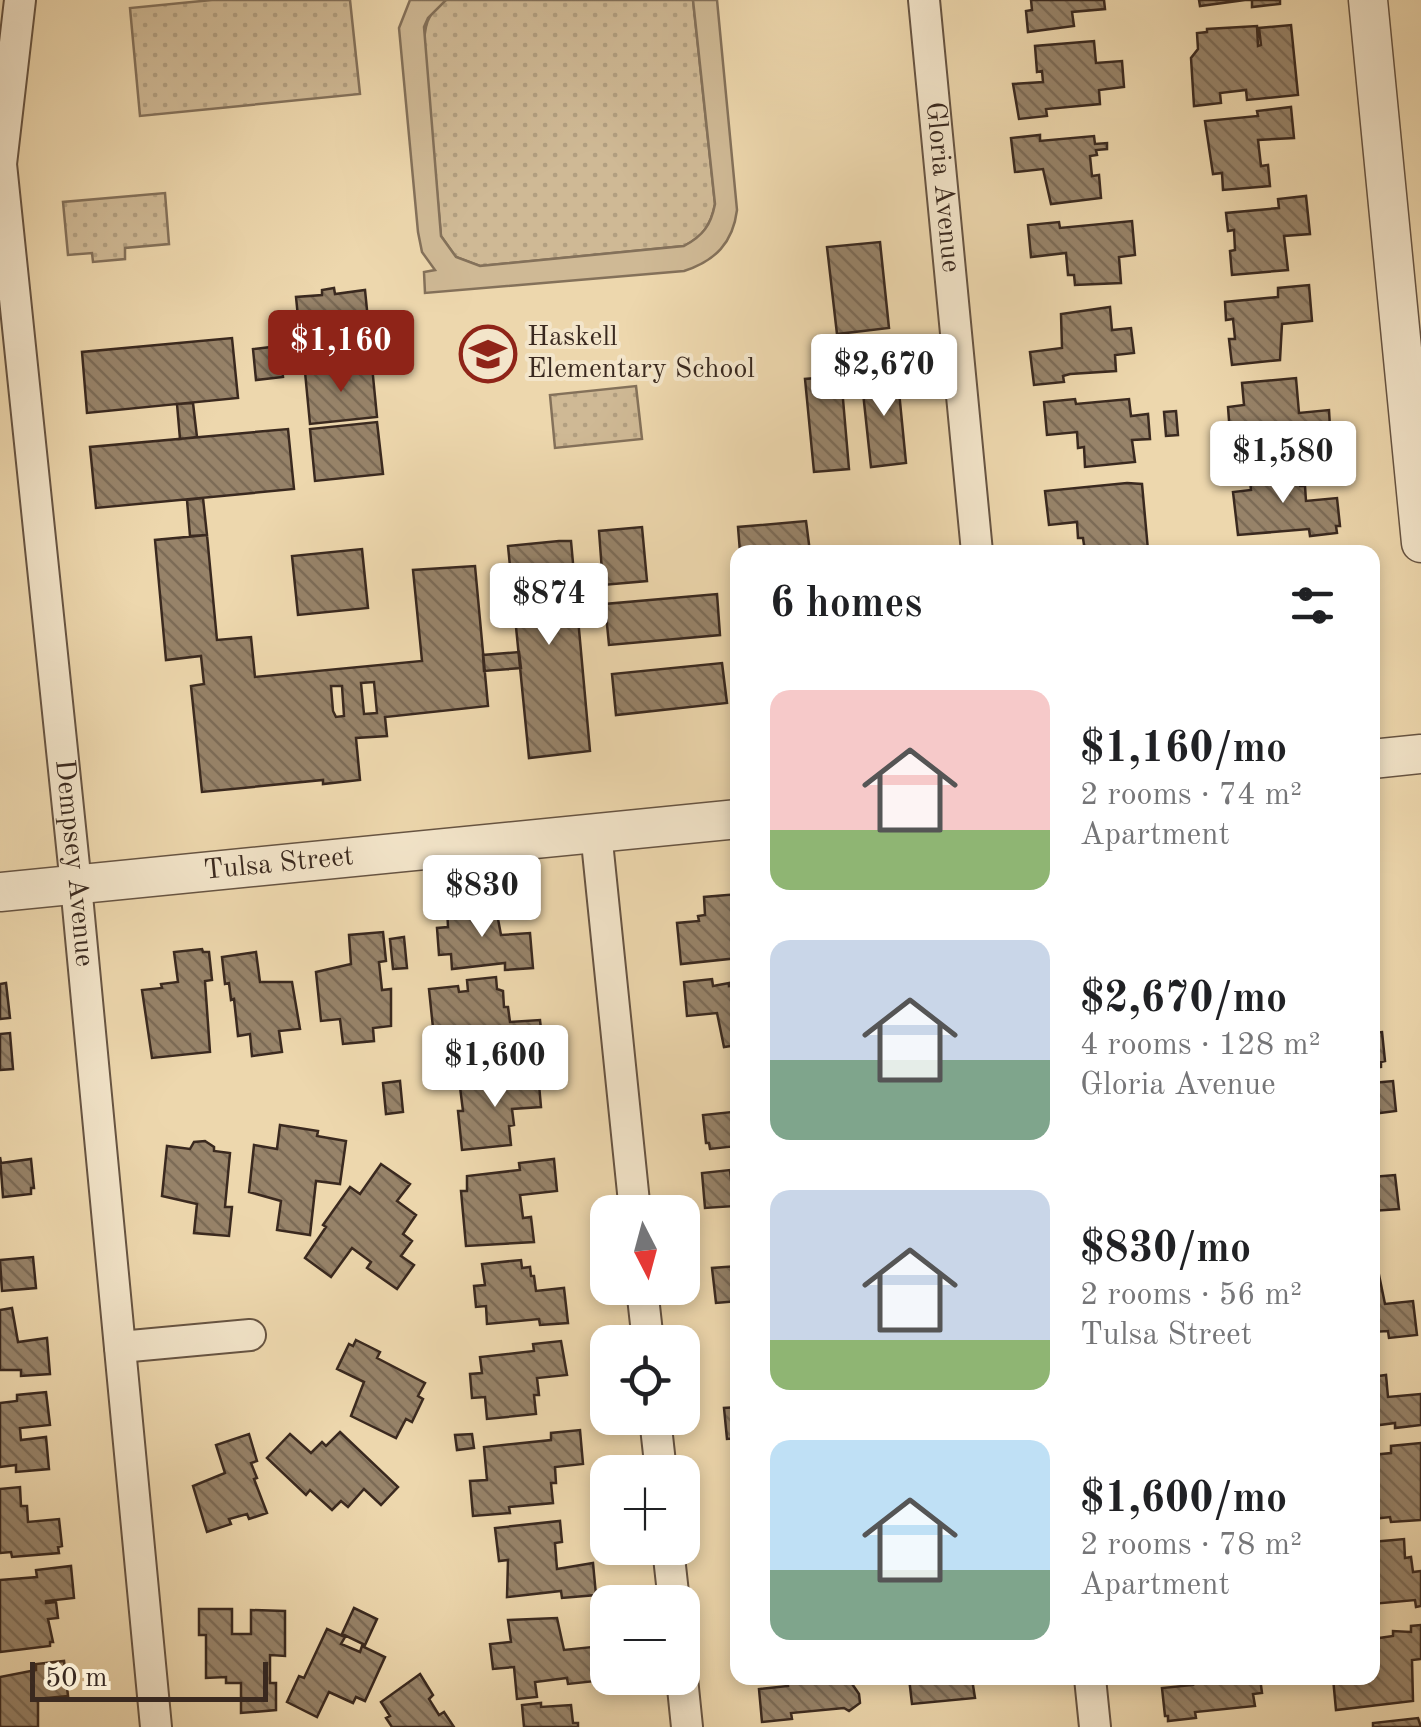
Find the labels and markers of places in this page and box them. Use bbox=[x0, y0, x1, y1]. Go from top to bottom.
pin: $1,160 bbox=[260, 310, 422, 395]
school or university icon: Haskell Elementary School bbox=[458, 324, 518, 384]
place label: Haskell Elementary School bbox=[527, 324, 755, 384]
pin: $2,670 bbox=[803, 334, 965, 419]
pin: $1,580 bbox=[1202, 421, 1364, 506]
pin: $874 bbox=[490, 563, 608, 648]
pin: $830 bbox=[423, 855, 541, 940]
pin: $1,600 bbox=[414, 1025, 576, 1110]

